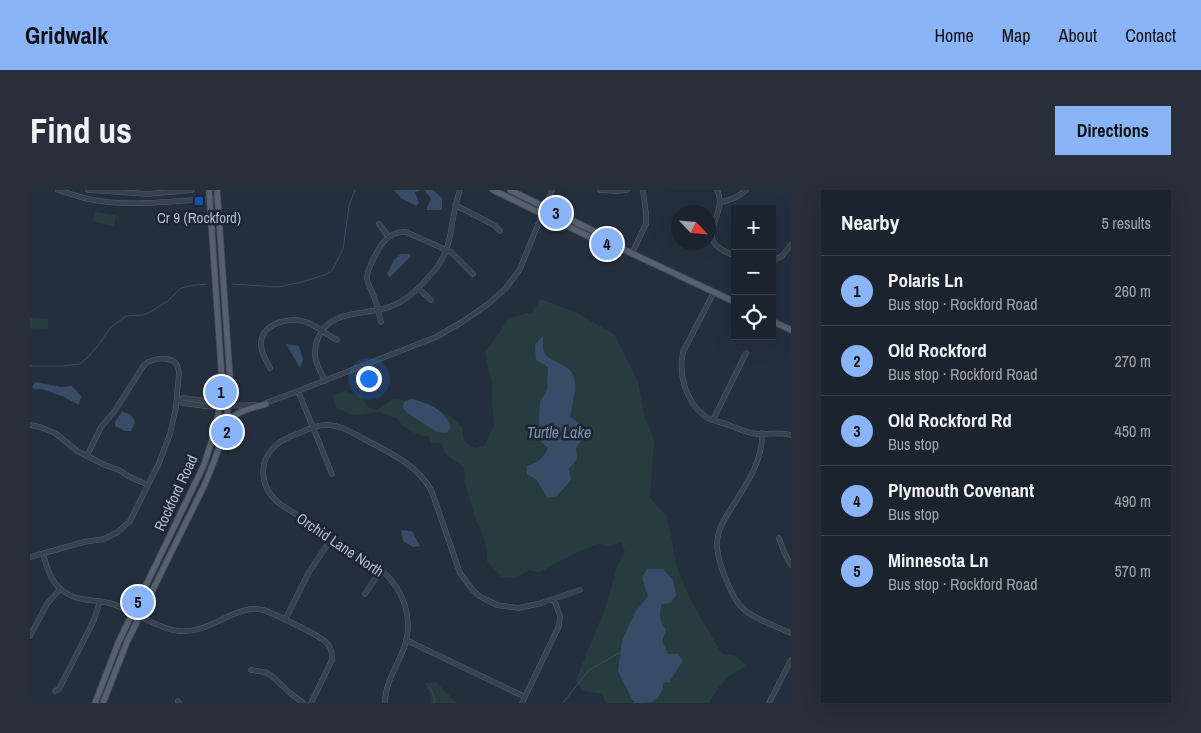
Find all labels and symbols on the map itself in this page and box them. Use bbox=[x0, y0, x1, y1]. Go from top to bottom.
pin: 3 bbox=[540, 194, 572, 232]
marker: Cr 9 (Rockford) bbox=[193, 195, 205, 207]
north arrow bbox=[671, 205, 716, 250]
place label: Cr 9 (Rockford) bbox=[157, 207, 241, 228]
pin: 4 bbox=[591, 225, 623, 263]
your location bbox=[356, 366, 382, 392]
pin: 1 bbox=[205, 373, 237, 411]
pin: 2 bbox=[211, 413, 243, 451]
water label: Turtle Lake bbox=[527, 421, 591, 443]
street label: Rockford Road bbox=[149, 451, 202, 534]
street label: Orchid Lane North bbox=[292, 508, 388, 582]
pin: 5 bbox=[122, 583, 154, 621]

